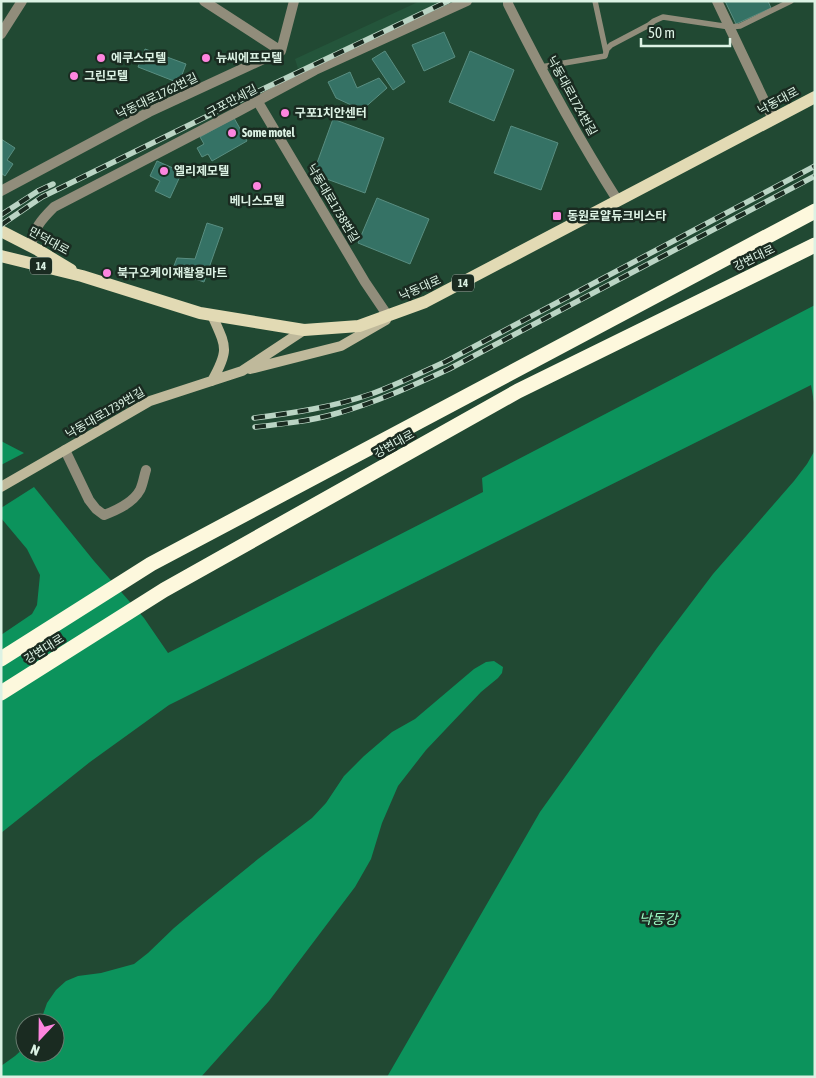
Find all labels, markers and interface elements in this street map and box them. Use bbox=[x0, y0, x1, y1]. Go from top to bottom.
scale bar bbox=[641, 15, 730, 47]
text: 50 m bbox=[648, 24, 675, 41]
place label: 에쿠스모텔 bbox=[111, 51, 166, 65]
place label: 뉴씨에프모텔 bbox=[216, 51, 282, 65]
marker: 에쿠스모텔 bbox=[95, 52, 107, 64]
marker: 뉴씨에프모텔 bbox=[200, 52, 212, 64]
street label: 낙동대로1724번길 bbox=[544, 54, 600, 138]
place label: 그린모텔 bbox=[84, 69, 128, 83]
marker: 그린모텔 bbox=[68, 70, 80, 82]
street label: 낙동대로1762번길 bbox=[114, 70, 200, 122]
street label: 구포만세길 bbox=[204, 82, 260, 120]
street label: 낙동대로 bbox=[755, 84, 801, 118]
place label: 구포1치안센터 bbox=[295, 106, 367, 120]
marker: 구포1치안센터 bbox=[279, 107, 291, 119]
place label: Some motel bbox=[242, 126, 295, 140]
marker: Some motel bbox=[226, 127, 238, 139]
street label: 낙동대로1738번길 bbox=[304, 161, 362, 245]
place label: 엘리제모텔 bbox=[174, 164, 229, 178]
marker: 엘리제모텔 bbox=[158, 165, 170, 177]
marker: 베니스모텔 bbox=[251, 180, 263, 192]
place label: 베니스모텔 bbox=[229, 194, 285, 208]
place label: 동원로얄듀크비스타 bbox=[567, 209, 666, 223]
marker: 동원로얄듀크비스타 bbox=[551, 210, 563, 222]
street label: 만덕대로 bbox=[26, 224, 72, 258]
street label: 강변대로 bbox=[731, 242, 777, 274]
road number: 14 bbox=[30, 258, 52, 274]
place label: 북구오케이재활용마트 bbox=[117, 266, 227, 280]
marker: 북구오케이재활용마트 bbox=[101, 267, 113, 279]
street label: 낙동대로 bbox=[397, 273, 443, 303]
road number: 14 bbox=[452, 274, 474, 292]
street label: 낙동대로1739번길 bbox=[63, 385, 147, 441]
street label: 강변대로 bbox=[371, 427, 417, 461]
street label: 강변대로 bbox=[22, 631, 66, 667]
water label: 낙동강 bbox=[639, 911, 679, 927]
north arrow bbox=[15, 1013, 65, 1063]
text: N bbox=[28, 1041, 42, 1059]

